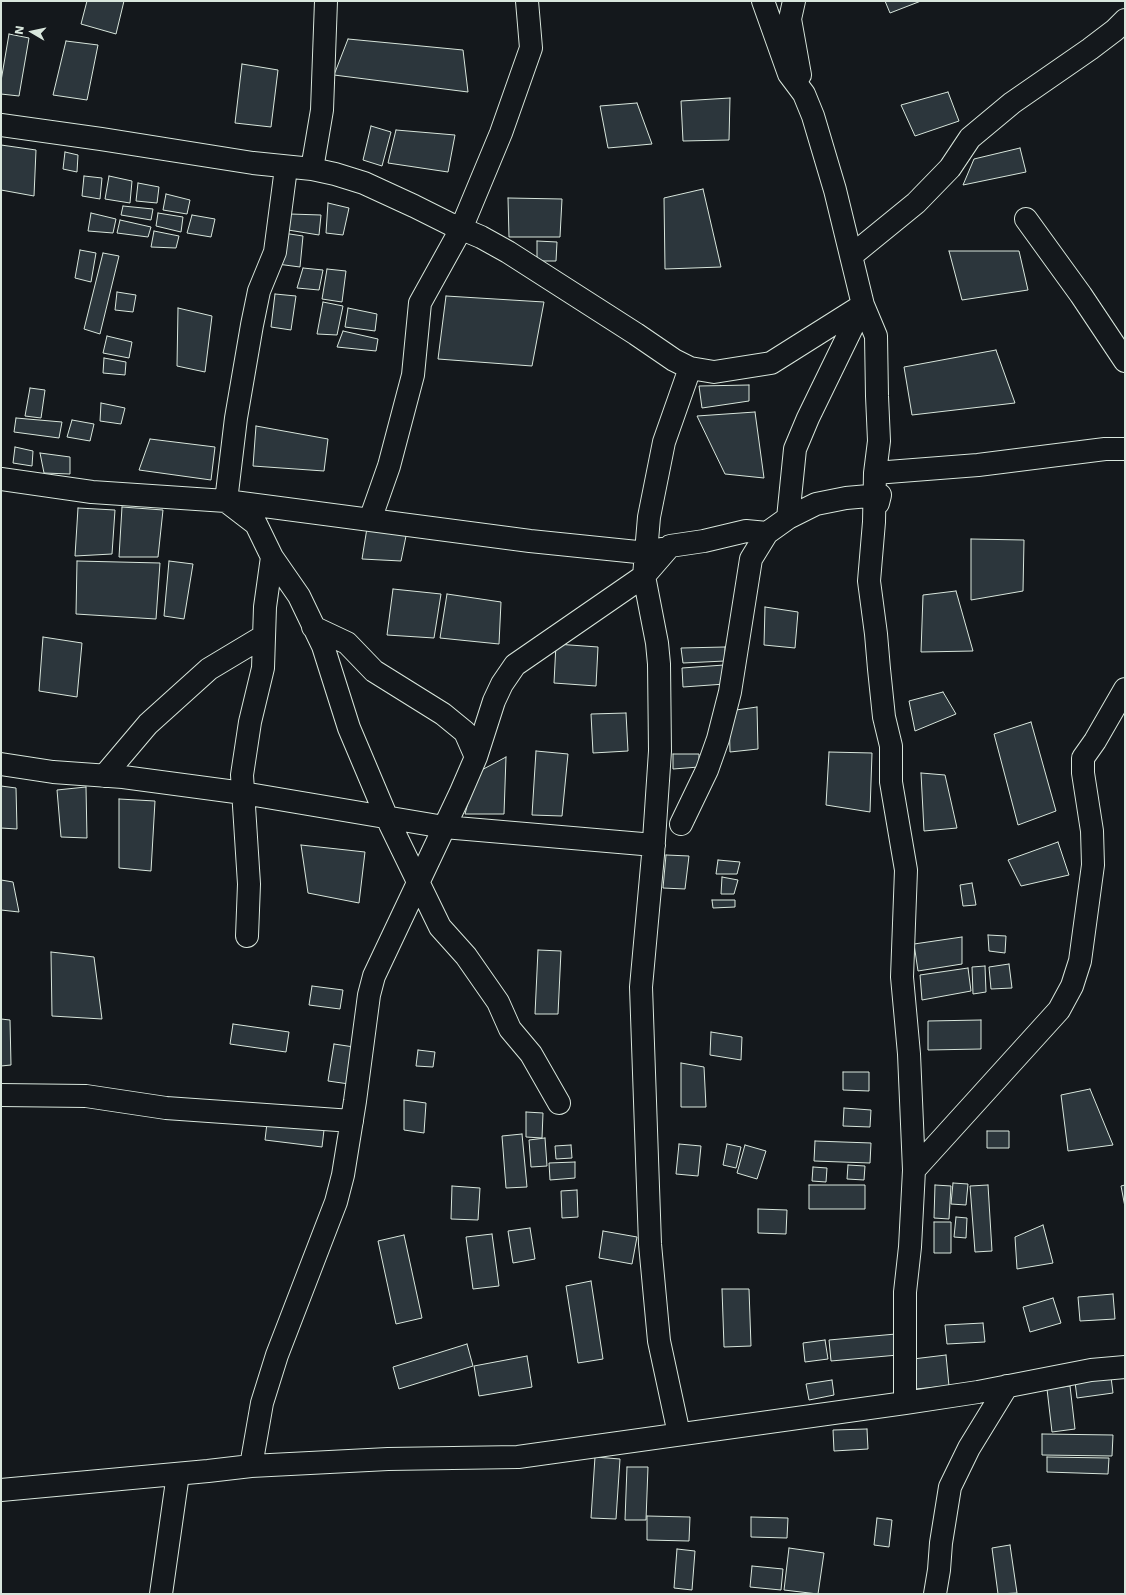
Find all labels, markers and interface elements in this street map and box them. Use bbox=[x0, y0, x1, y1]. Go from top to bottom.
north arrow bbox=[12, 12, 52, 52]
text: N bbox=[13, 24, 27, 36]

